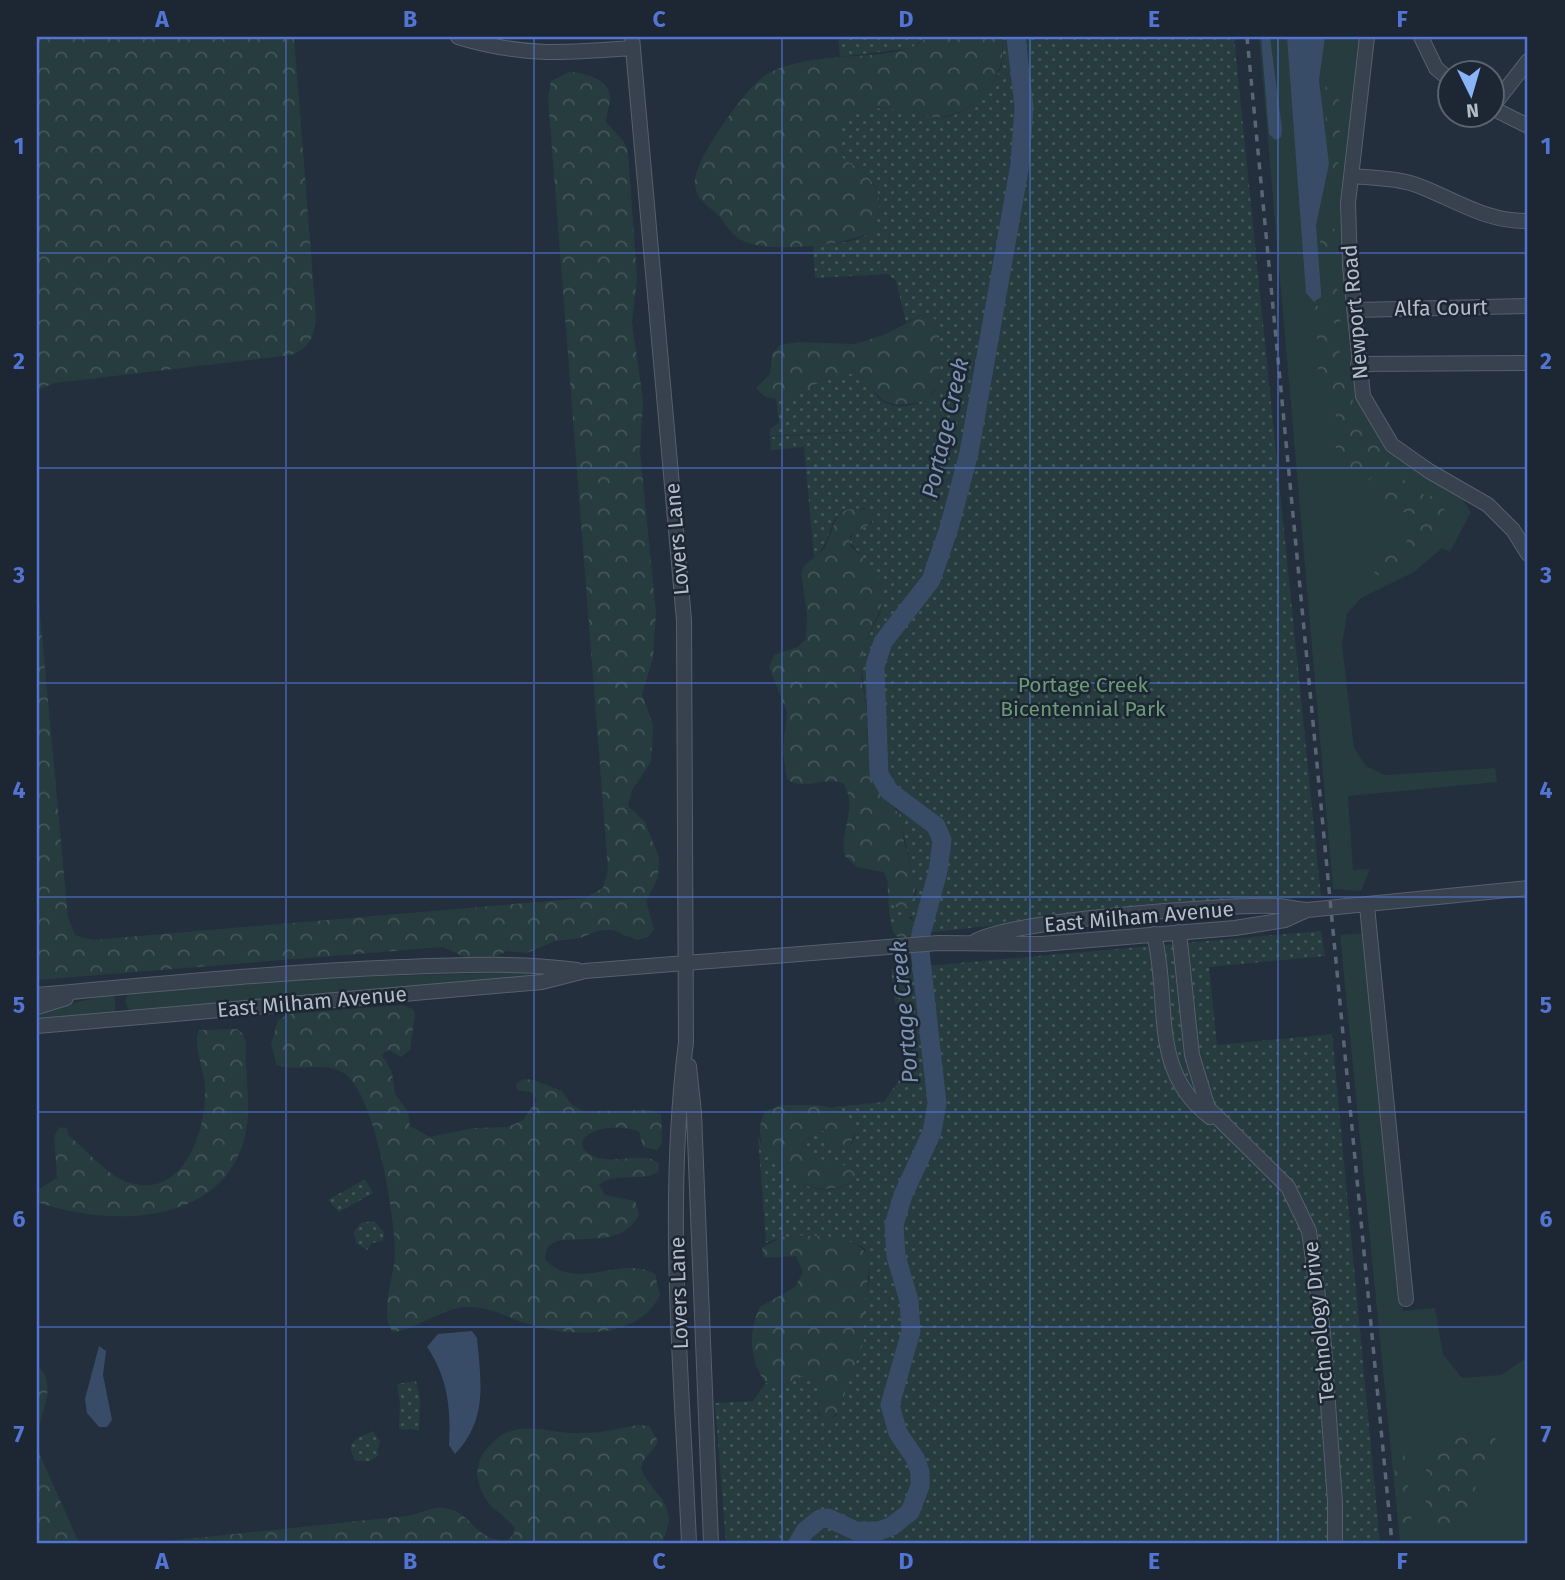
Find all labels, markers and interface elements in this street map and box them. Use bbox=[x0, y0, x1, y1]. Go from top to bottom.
text: A bbox=[154, 5, 169, 33]
text: B bbox=[403, 5, 417, 33]
text: C bbox=[652, 5, 666, 33]
text: D bbox=[899, 5, 914, 33]
text: E bbox=[1148, 5, 1160, 33]
text: F bbox=[1396, 5, 1408, 33]
north arrow bbox=[1436, 60, 1506, 130]
text: N bbox=[1465, 98, 1480, 122]
text: 1 bbox=[14, 132, 24, 160]
text: 1 bbox=[1541, 132, 1551, 160]
street label: Newport Road bbox=[1336, 243, 1374, 381]
street label: Alfa Court bbox=[1394, 294, 1488, 322]
text: 2 bbox=[13, 347, 25, 375]
text: 2 bbox=[1540, 347, 1552, 375]
water label: Portage Creek bbox=[915, 355, 975, 501]
street label: Lovers Lane bbox=[659, 482, 695, 596]
text: 3 bbox=[12, 561, 25, 589]
text: 3 bbox=[1539, 561, 1552, 589]
park label: Portage Creek Bicentennial Park bbox=[1000, 672, 1166, 722]
text: 4 bbox=[13, 776, 26, 804]
text: 4 bbox=[1540, 776, 1553, 804]
street label: East Milham Avenue bbox=[1043, 896, 1235, 938]
water label: Portage Creek bbox=[884, 939, 924, 1085]
street label: East Milham Avenue bbox=[216, 981, 408, 1023]
text: 5 bbox=[13, 991, 25, 1019]
text: 5 bbox=[1540, 991, 1552, 1019]
text: 6 bbox=[13, 1205, 26, 1233]
text: 6 bbox=[1540, 1205, 1553, 1233]
street label: Lovers Lane bbox=[664, 1236, 694, 1350]
street label: Technology Drive bbox=[1298, 1240, 1340, 1404]
text: 7 bbox=[14, 1420, 25, 1448]
text: 7 bbox=[1541, 1420, 1552, 1448]
text: A bbox=[154, 1547, 169, 1575]
text: B bbox=[403, 1547, 417, 1575]
text: C bbox=[652, 1547, 666, 1575]
text: D bbox=[899, 1547, 914, 1575]
text: E bbox=[1148, 1547, 1160, 1575]
text: F bbox=[1396, 1547, 1408, 1575]

